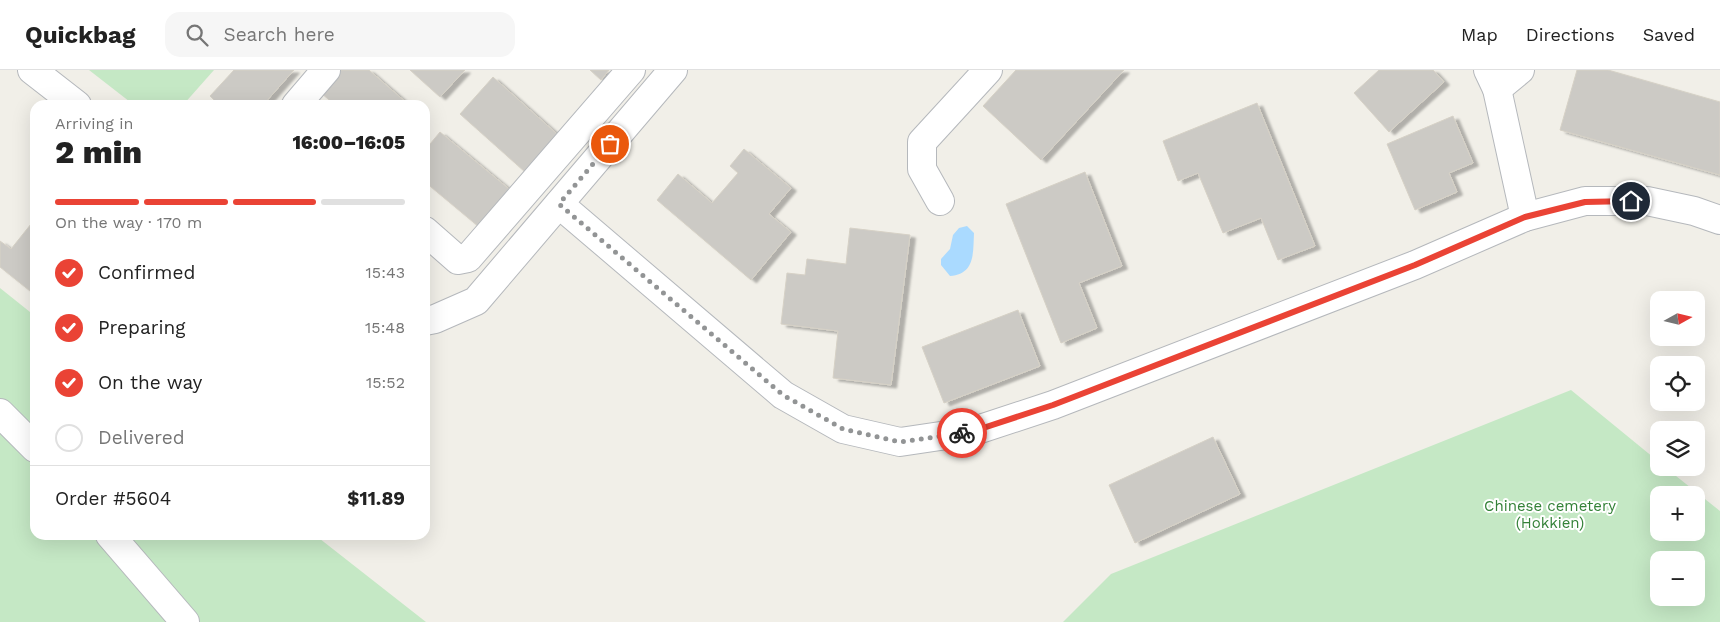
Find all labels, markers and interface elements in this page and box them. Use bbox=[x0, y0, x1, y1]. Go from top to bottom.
search box bbox=[165, 12, 515, 57]
text: Quickbag bbox=[25, 21, 135, 49]
icon: search bbox=[183, 21, 211, 49]
text: Search here bbox=[223, 23, 335, 46]
text: Map bbox=[1461, 24, 1498, 45]
text: Directions bbox=[1526, 24, 1615, 45]
text: Saved bbox=[1643, 24, 1695, 45]
text: Arriving in bbox=[55, 114, 133, 133]
pin bbox=[589, 123, 631, 165]
icon: bag bbox=[596, 130, 624, 158]
text: 16:00–16:05 bbox=[292, 131, 405, 154]
text: 2 min bbox=[55, 133, 142, 171]
pin bbox=[1610, 180, 1652, 222]
icon: home bbox=[1617, 187, 1645, 215]
text: On the way · 170 m bbox=[55, 213, 202, 232]
icon: check bbox=[55, 259, 83, 287]
text: Confirmed bbox=[98, 261, 195, 284]
text: 15:43 bbox=[366, 263, 405, 282]
north arrow bbox=[1650, 291, 1705, 346]
map controls bbox=[1650, 291, 1705, 606]
icon: check bbox=[55, 314, 83, 342]
text: Preparing bbox=[98, 316, 185, 339]
text: 15:48 bbox=[365, 318, 405, 337]
button: locate bbox=[1650, 356, 1705, 411]
icon: check bbox=[55, 369, 83, 397]
text: On the way bbox=[98, 371, 202, 394]
text: 15:52 bbox=[366, 373, 405, 392]
courier bbox=[937, 408, 987, 458]
icon: bike bbox=[948, 419, 976, 447]
button: layers bbox=[1650, 421, 1705, 476]
text: Delivered bbox=[98, 426, 185, 449]
button: + bbox=[1650, 486, 1705, 541]
text: Order #5604 bbox=[55, 487, 171, 510]
text: $11.89 bbox=[347, 487, 405, 510]
park label: Chinese cemetery (Hokkien) bbox=[1484, 497, 1616, 532]
button: − bbox=[1650, 551, 1705, 606]

